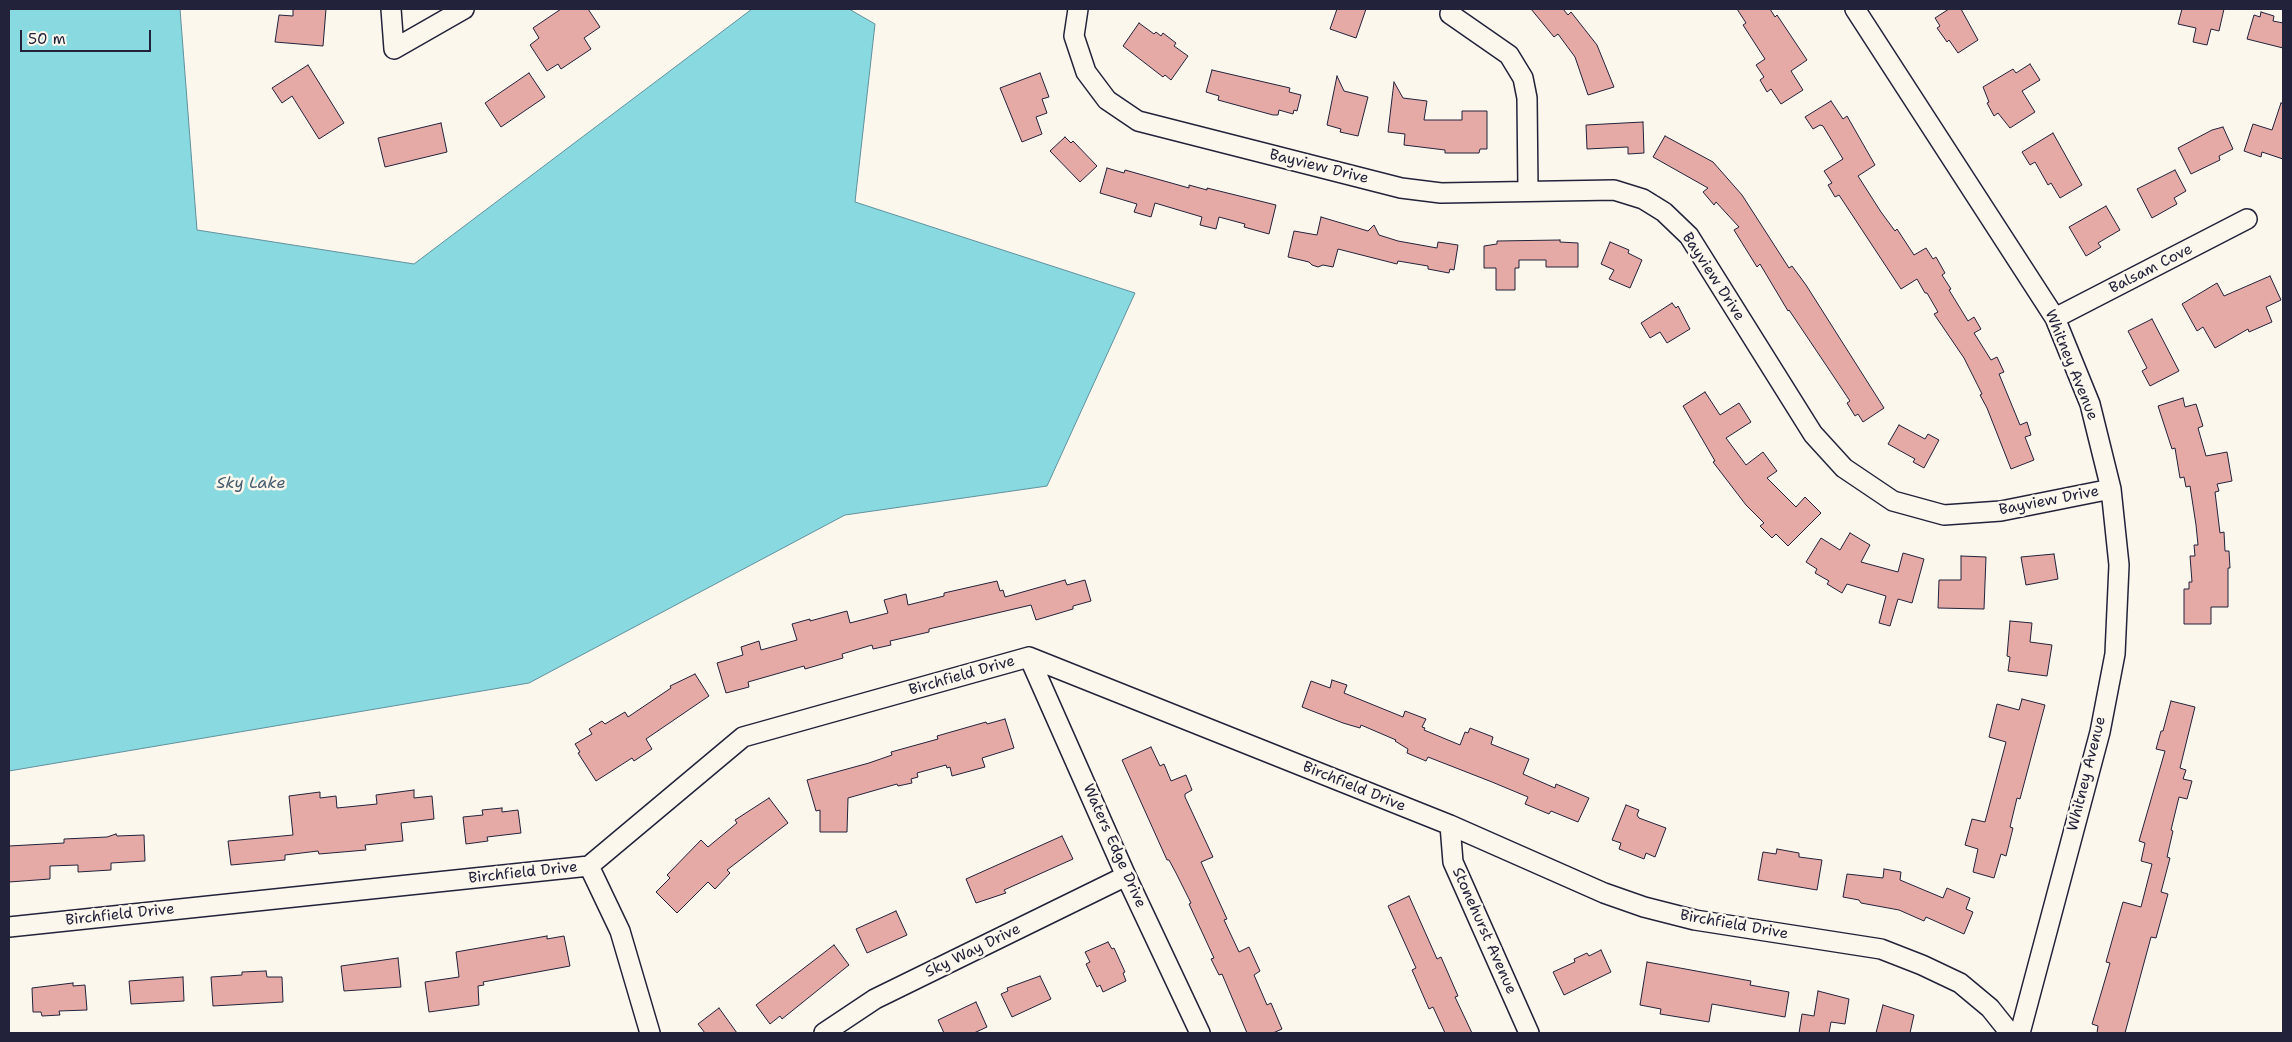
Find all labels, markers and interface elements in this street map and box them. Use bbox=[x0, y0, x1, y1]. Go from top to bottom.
scale bar bbox=[22, 20, 154, 52]
text: 50 m bbox=[28, 29, 66, 49]
street label: Bayview Drive bbox=[1268, 146, 1370, 188]
street label: Bayview Drive bbox=[1678, 230, 1748, 324]
street label: Balsam Cove bbox=[2106, 240, 2196, 298]
street label: Whitney Avenue bbox=[2041, 307, 2101, 423]
water label: Sky Lake bbox=[216, 474, 286, 494]
street label: Bayview Drive bbox=[1997, 482, 2101, 520]
street label: Birchfield Drive bbox=[907, 652, 1017, 700]
street label: Whitney Avenue bbox=[2064, 715, 2110, 833]
street label: Birchfield Drive bbox=[1300, 758, 1408, 816]
street label: Waters Edge Drive bbox=[1079, 781, 1149, 911]
street label: Birchfield Drive bbox=[468, 858, 578, 888]
street label: Stonehurst Avenue bbox=[1448, 865, 1520, 997]
street label: Birchfield Drive bbox=[65, 900, 175, 930]
street label: Birchfield Drive bbox=[1679, 907, 1789, 943]
street label: Sky Way Drive bbox=[922, 920, 1024, 982]

